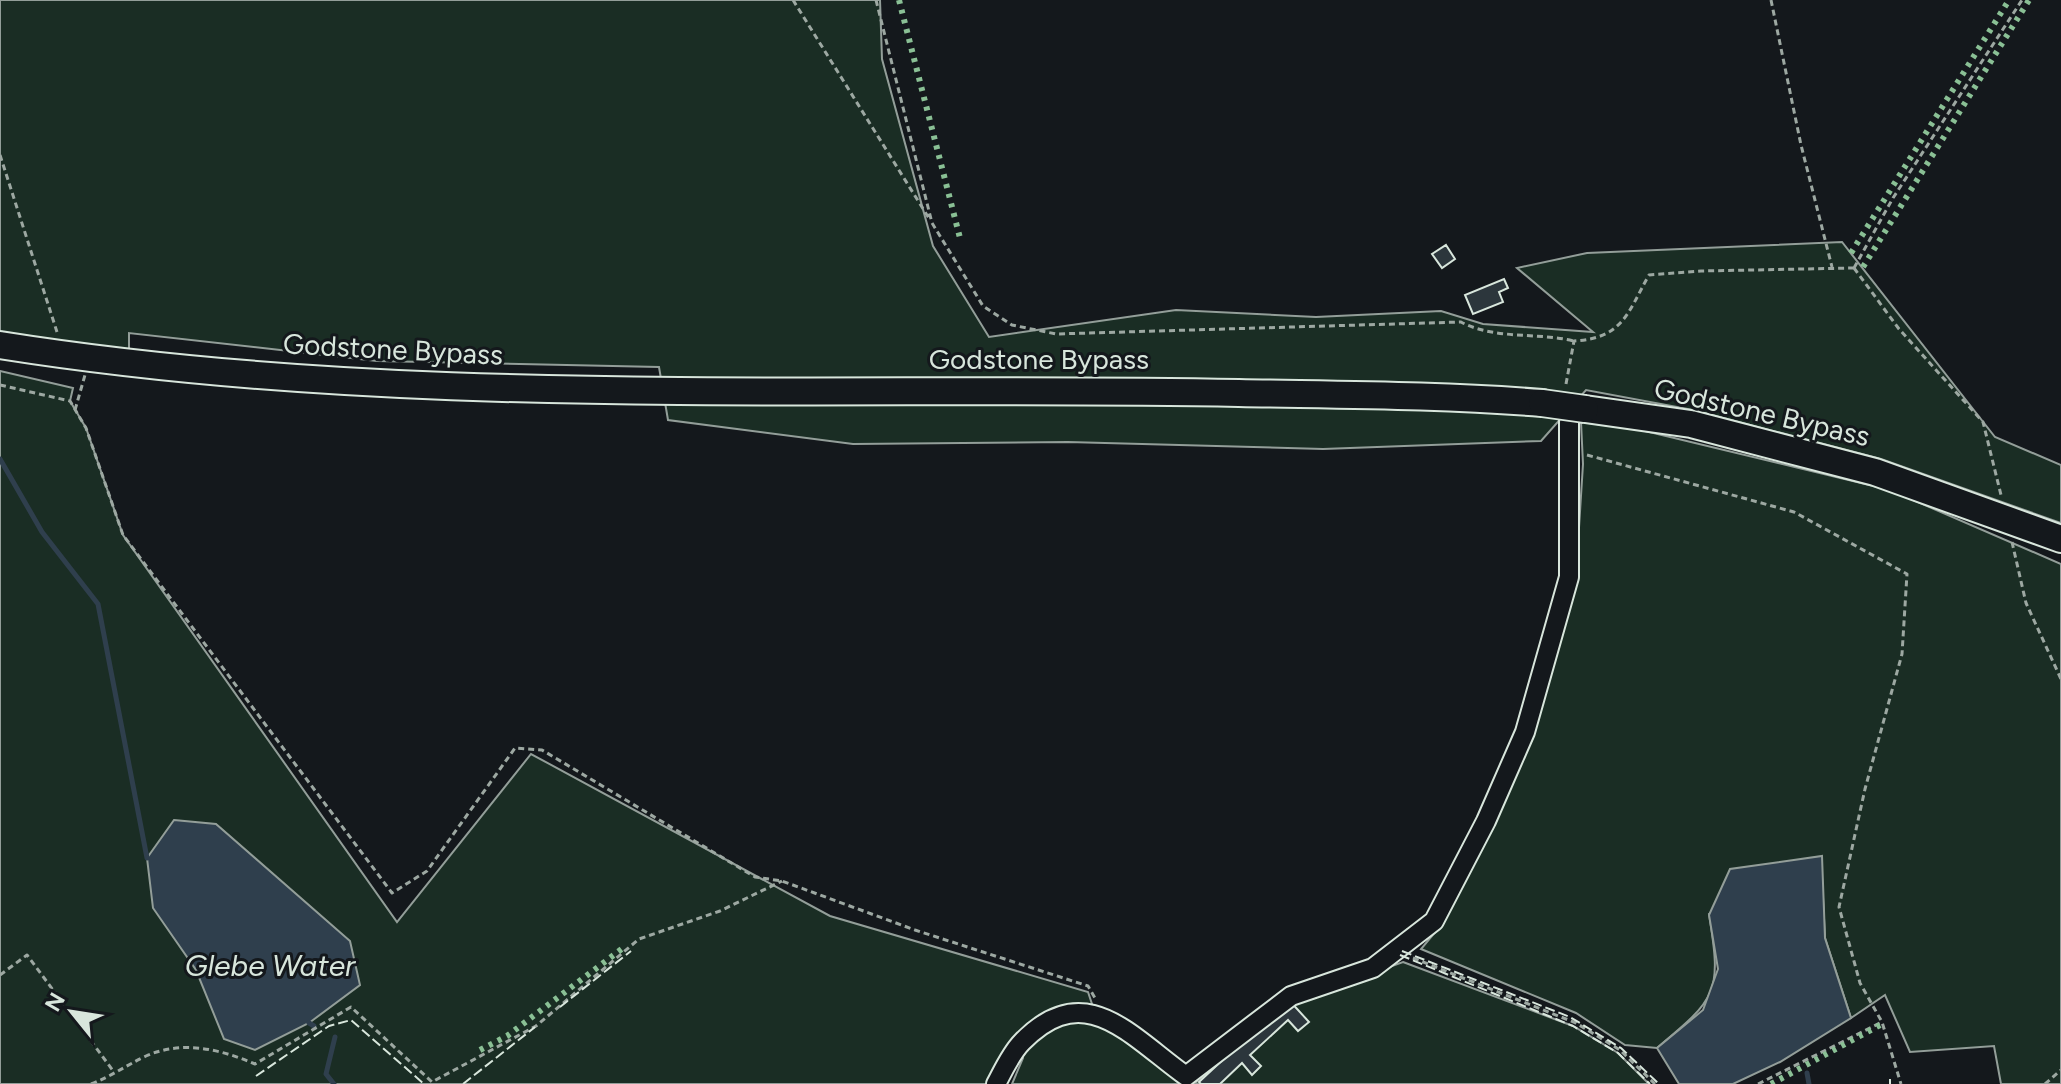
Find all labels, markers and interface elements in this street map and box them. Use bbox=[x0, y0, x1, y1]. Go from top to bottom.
street label: Godstone Bypass bbox=[282, 326, 504, 372]
street label: Godstone Bypass bbox=[929, 342, 1149, 376]
street label: Godstone Bypass bbox=[1651, 371, 1873, 453]
water label: Glebe Water bbox=[185, 947, 357, 984]
north arrow bbox=[32, 972, 112, 1052]
text: N bbox=[39, 988, 71, 1016]

